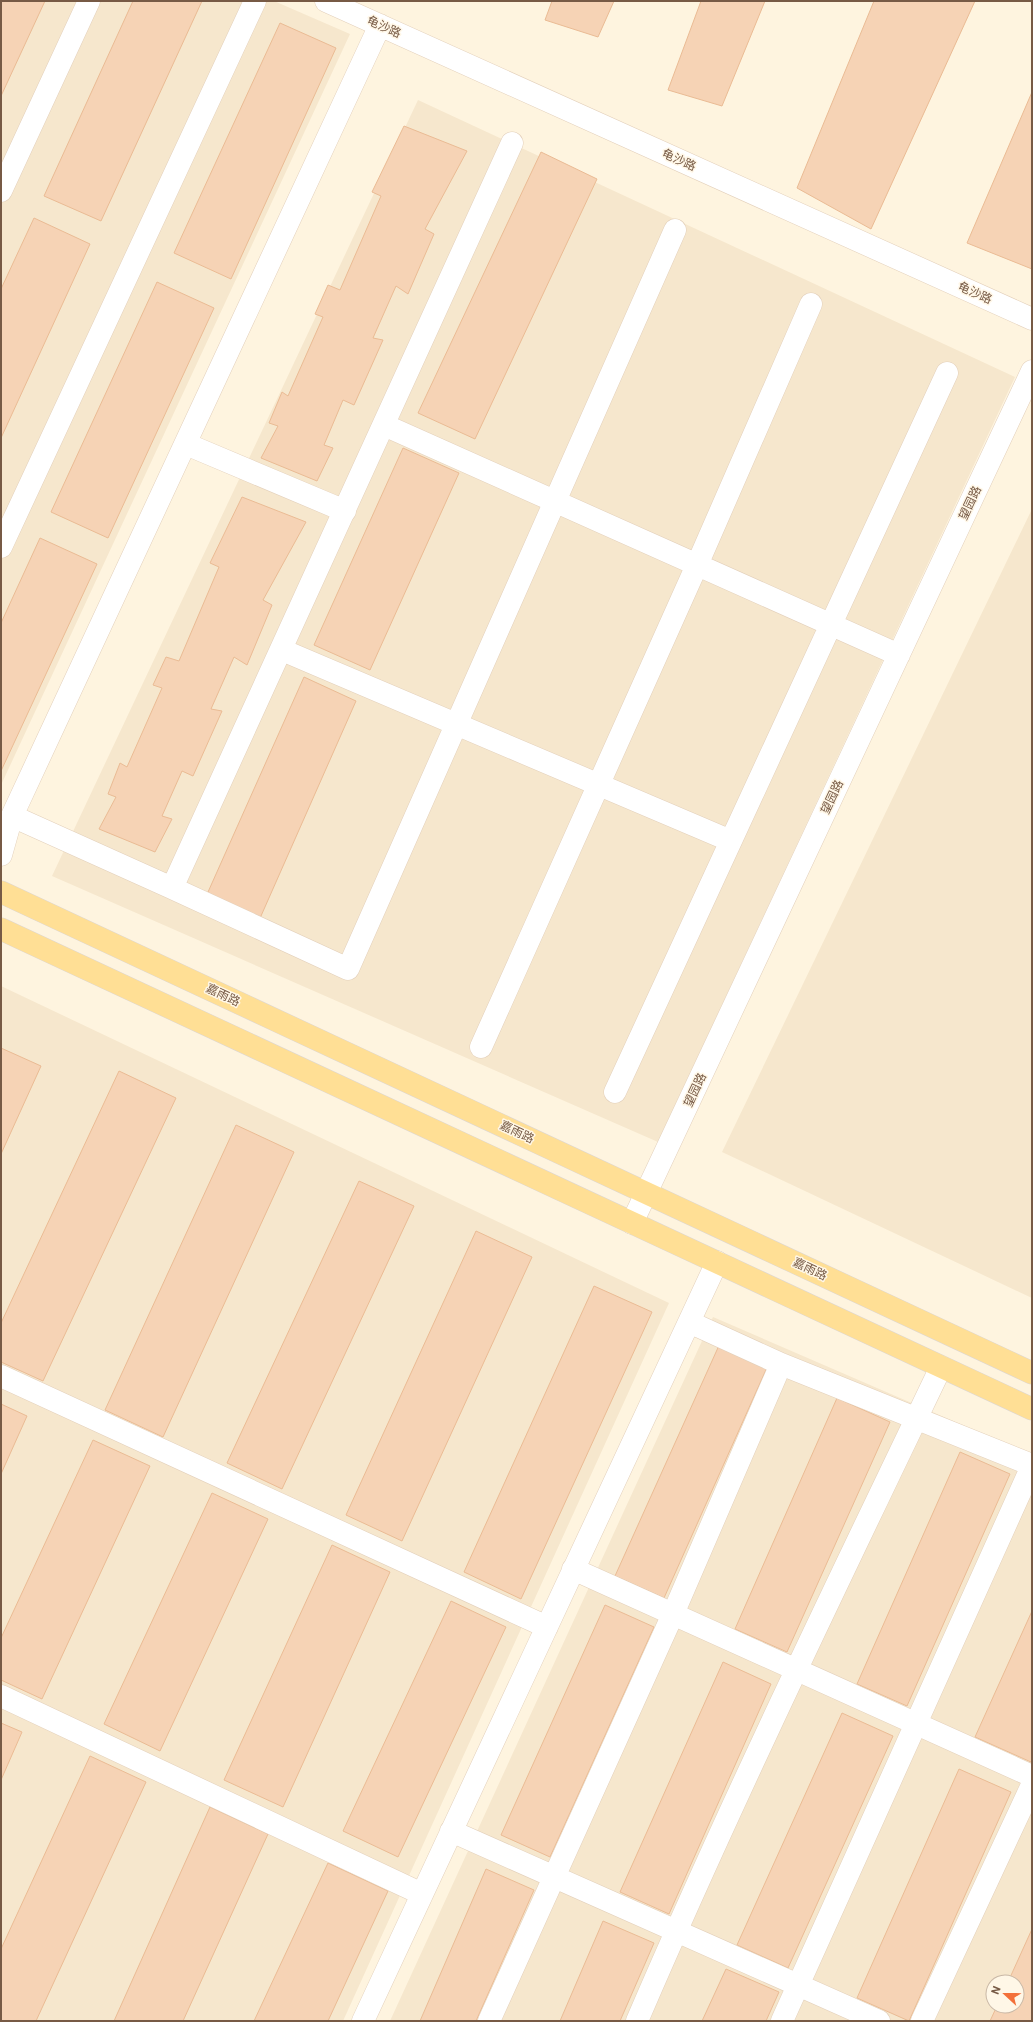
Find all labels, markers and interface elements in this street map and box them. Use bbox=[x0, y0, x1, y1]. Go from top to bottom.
street label: 龟沙路 bbox=[365, 13, 403, 41]
street label: 龟沙路 bbox=[660, 146, 698, 174]
street label: 龟沙路 bbox=[956, 279, 994, 307]
street label: 望园路 bbox=[956, 484, 984, 522]
street label: 望园路 bbox=[818, 778, 846, 816]
street label: 嘉雨路 bbox=[204, 981, 242, 1009]
street label: 望园路 bbox=[681, 1071, 709, 1109]
street label: 嘉雨路 bbox=[498, 1118, 536, 1146]
street label: 嘉雨路 bbox=[791, 1255, 829, 1283]
north arrow bbox=[985, 1974, 1025, 2014]
text: N bbox=[989, 1984, 1004, 1996]

